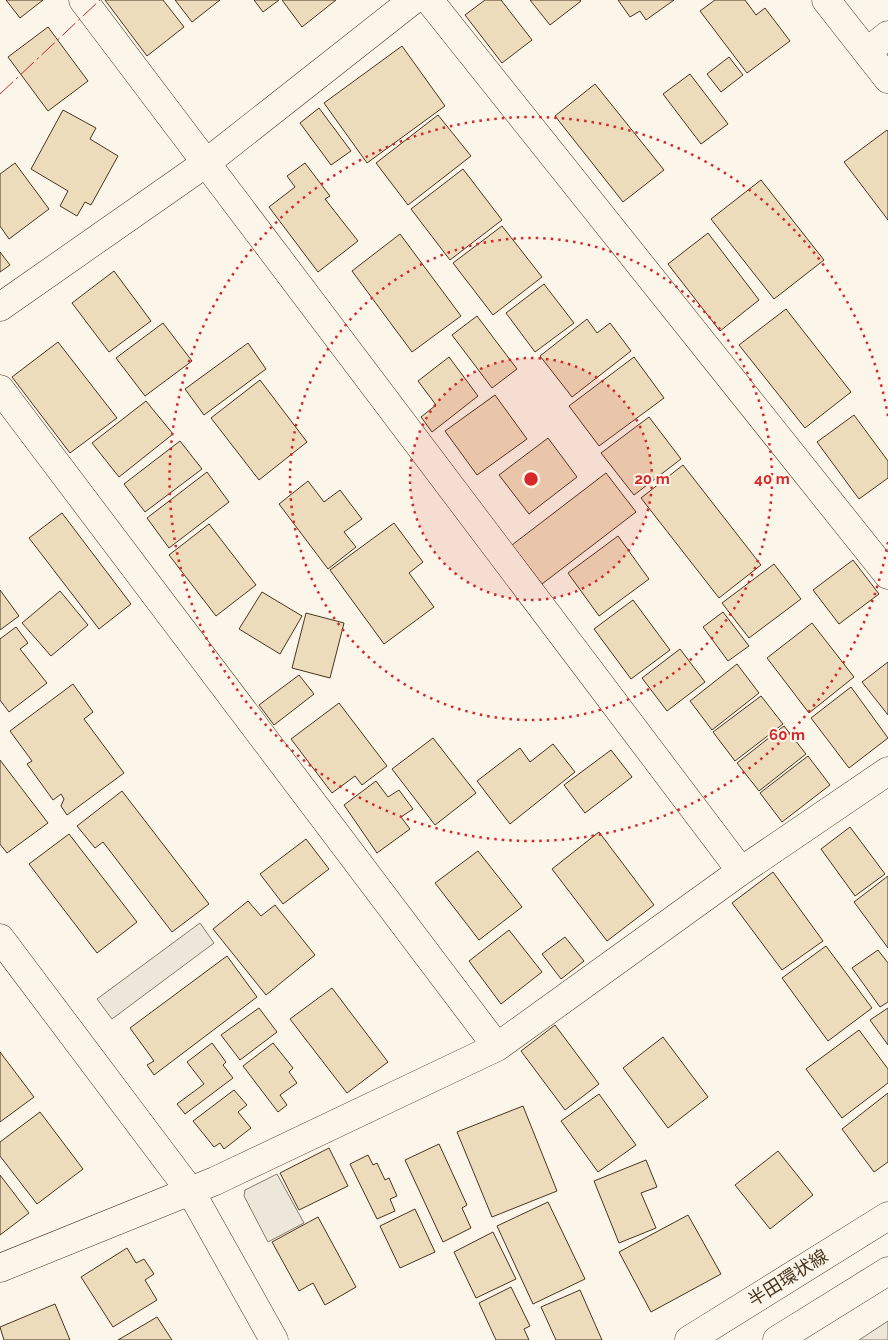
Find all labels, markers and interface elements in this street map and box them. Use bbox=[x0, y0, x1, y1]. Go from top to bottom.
centre of rings bbox=[522, 470, 540, 488]
text: 20 m bbox=[634, 470, 670, 488]
text: 40 m bbox=[754, 470, 790, 488]
text: 60 m bbox=[769, 726, 805, 744]
street label: 半田環状線 bbox=[744, 1245, 831, 1310]

